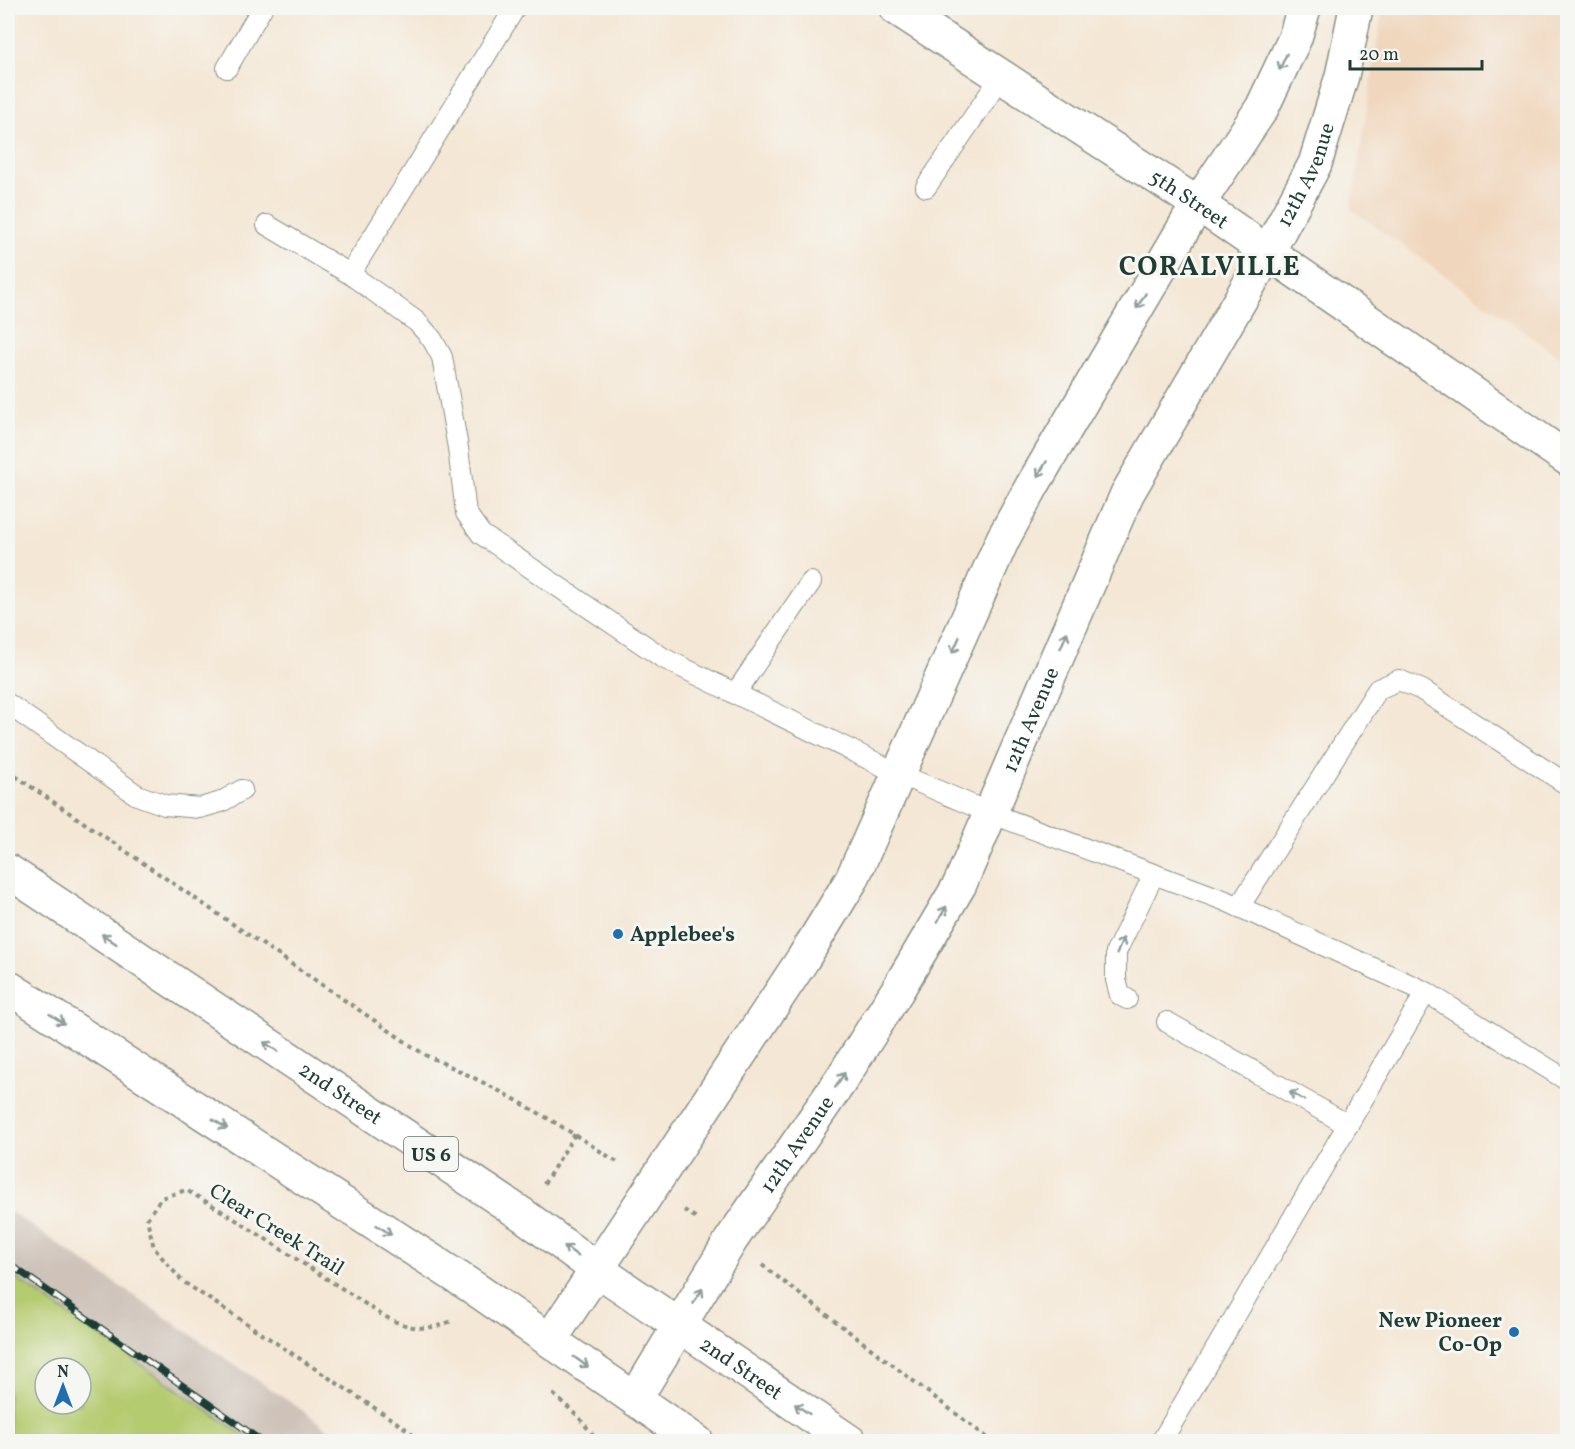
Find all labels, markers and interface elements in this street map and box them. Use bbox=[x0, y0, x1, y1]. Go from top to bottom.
scale bar bbox=[1350, 33, 1482, 71]
text: 20 m bbox=[1359, 43, 1399, 68]
one-way arrow bbox=[1277, 53, 1289, 71]
street label: 12th Avenue bbox=[1271, 119, 1343, 233]
street label: 5th Street bbox=[1143, 163, 1234, 237]
district label: CORALVILLE bbox=[1119, 249, 1301, 287]
one-way arrow bbox=[1134, 292, 1146, 309]
one-way arrow bbox=[1035, 460, 1047, 477]
one-way arrow bbox=[1059, 632, 1071, 650]
one-way arrow bbox=[950, 635, 962, 653]
street label: 12th Avenue bbox=[996, 663, 1067, 778]
one-way arrow bbox=[936, 906, 948, 923]
place label: Applebee's bbox=[630, 921, 735, 950]
marker: Applebee's bbox=[611, 927, 625, 941]
one-way arrow bbox=[101, 933, 117, 945]
one-way arrow bbox=[1115, 937, 1126, 956]
one-way arrow bbox=[48, 1012, 65, 1025]
one-way arrow bbox=[263, 1041, 280, 1053]
street label: 2nd Street bbox=[292, 1056, 387, 1133]
one-way arrow bbox=[834, 1072, 847, 1089]
one-way arrow bbox=[1289, 1090, 1306, 1102]
street label: 12th Avenue bbox=[754, 1091, 842, 1200]
one-way arrow bbox=[212, 1118, 229, 1131]
road number: US 6 bbox=[404, 1137, 458, 1171]
street label: Clear Creek Trail bbox=[203, 1177, 349, 1283]
one-way arrow bbox=[375, 1225, 392, 1237]
one-way arrow bbox=[564, 1245, 580, 1257]
one-way arrow bbox=[693, 1288, 705, 1305]
place label: New Pioneer Co-Op bbox=[1378, 1307, 1502, 1360]
marker: New Pioneer Co-Op bbox=[1507, 1325, 1521, 1339]
street label: 2nd Street bbox=[693, 1330, 788, 1408]
north arrow bbox=[33, 1356, 93, 1416]
one-way arrow bbox=[572, 1356, 589, 1368]
text: N bbox=[57, 1362, 69, 1384]
one-way arrow bbox=[793, 1402, 810, 1415]

